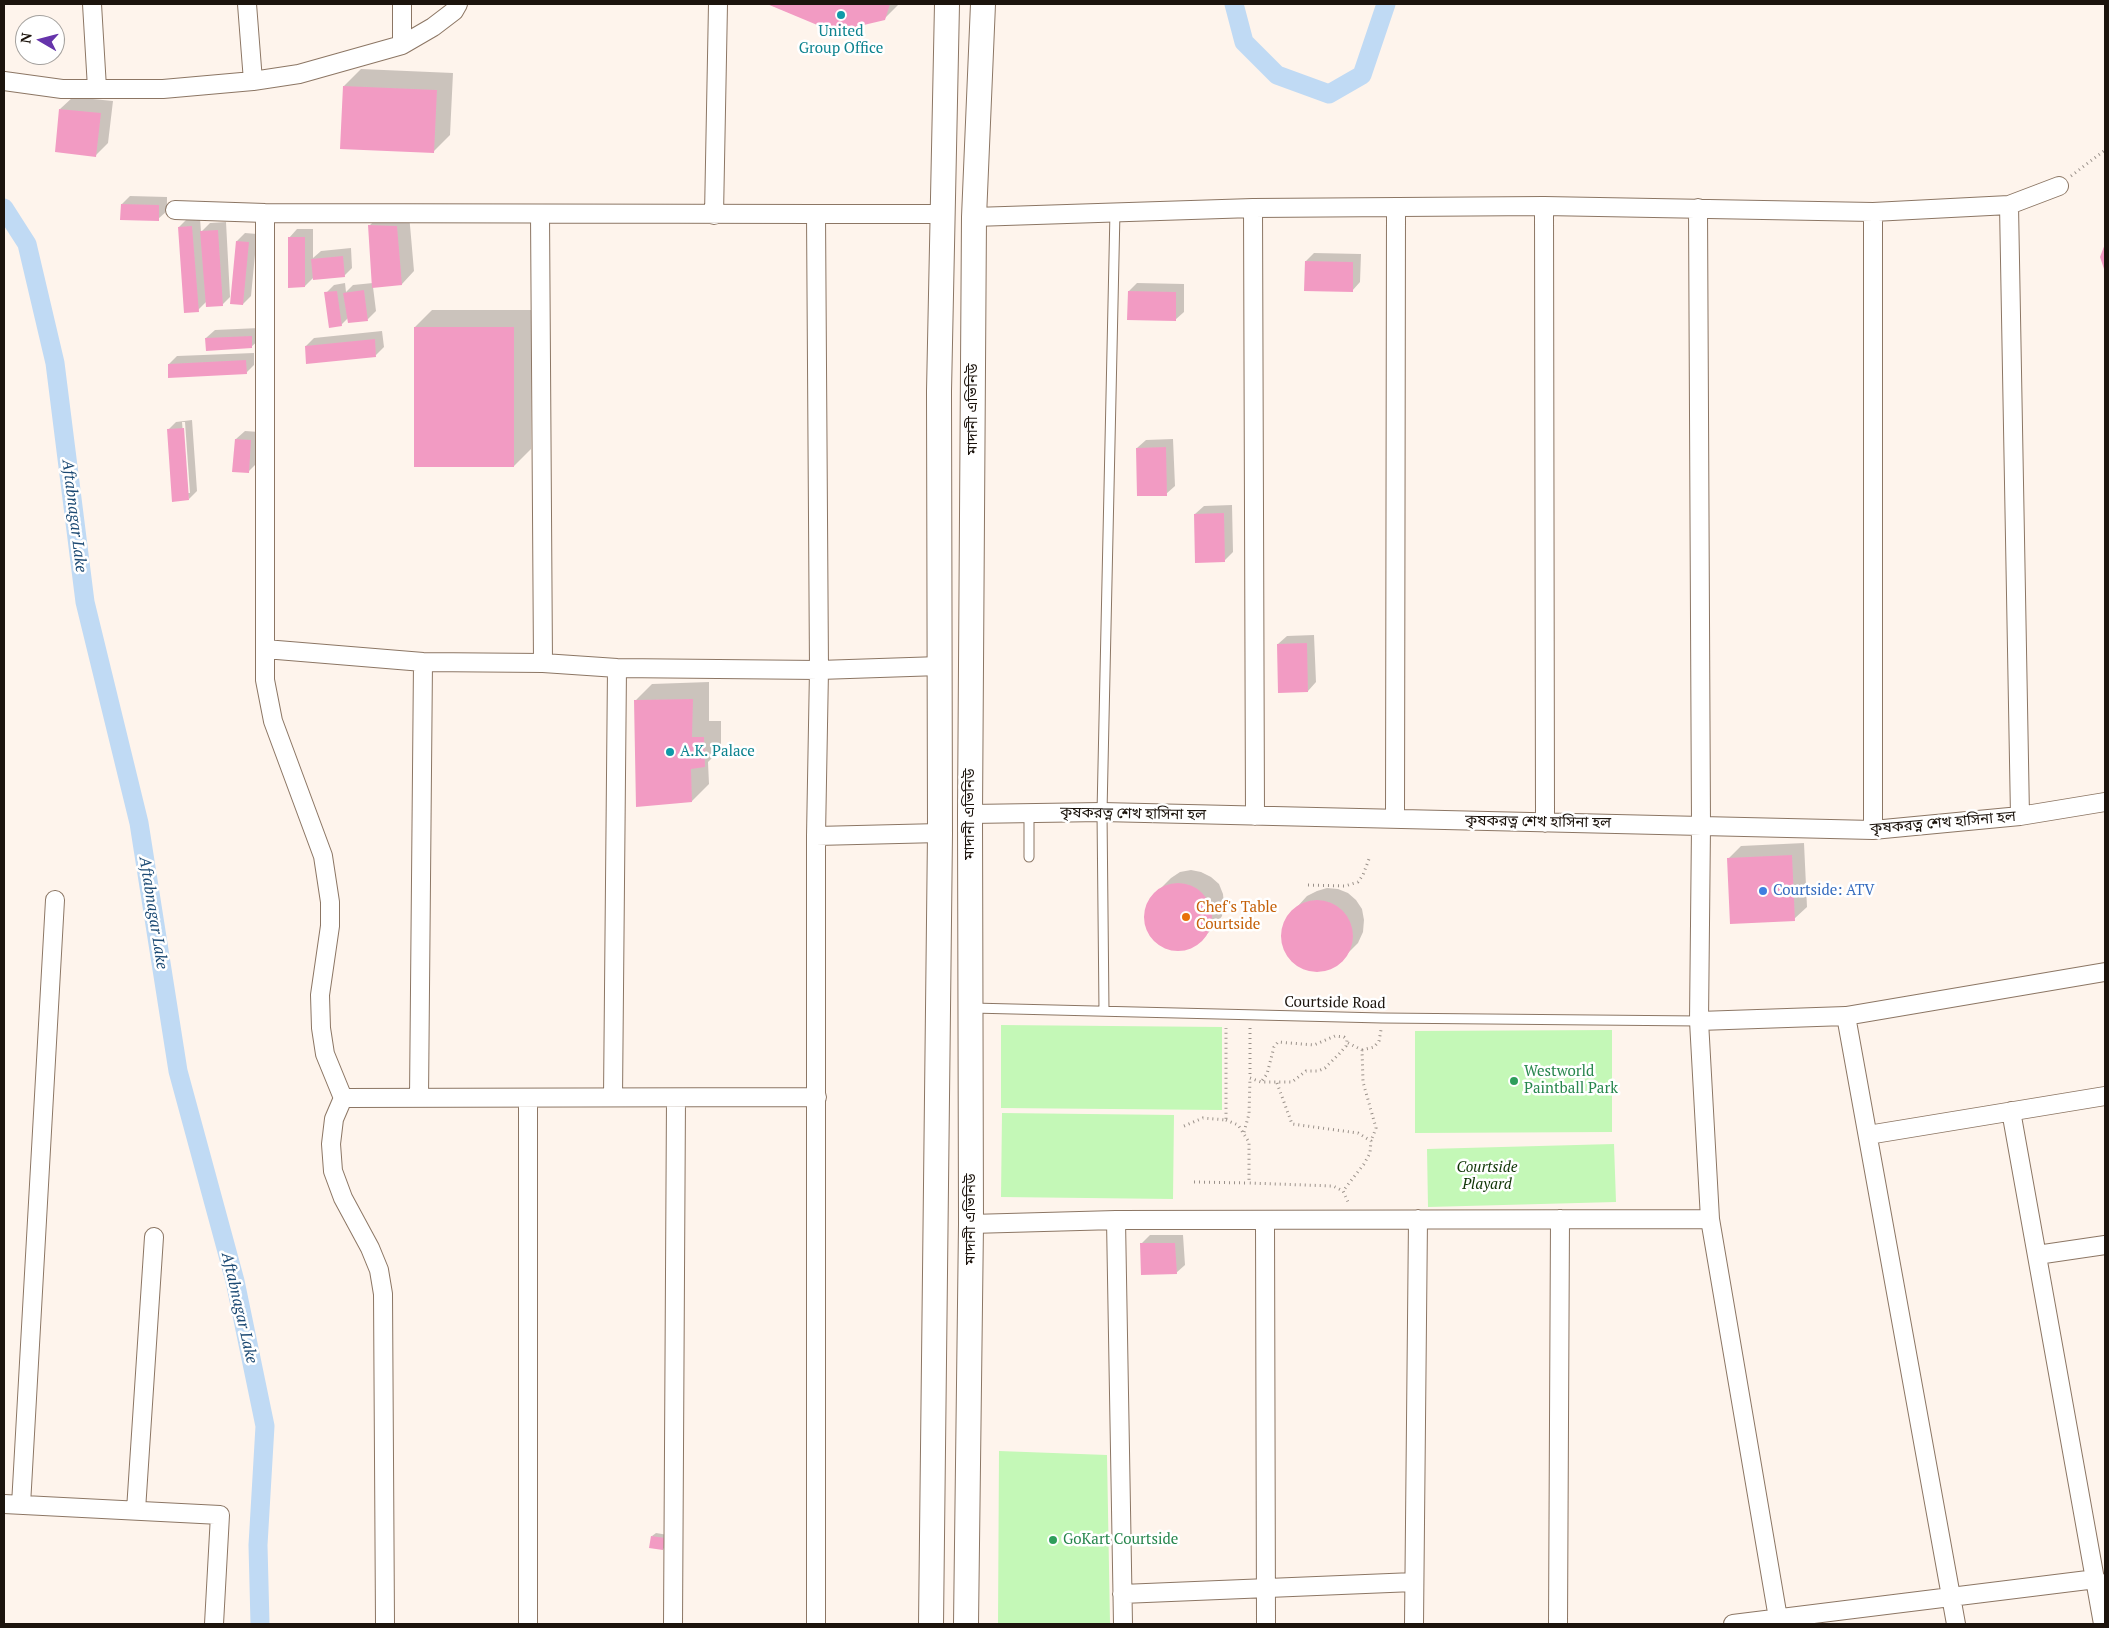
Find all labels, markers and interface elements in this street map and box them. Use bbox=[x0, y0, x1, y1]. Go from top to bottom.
marker: United Group Office bbox=[835, 9, 847, 21]
north arrow bbox=[15, 15, 65, 65]
place label: United Group Office bbox=[799, 23, 883, 58]
text: N bbox=[15, 31, 36, 45]
street label: মাদানী এভিনিউ bbox=[964, 363, 982, 455]
water label: Aftabnagar Lake bbox=[58, 458, 90, 574]
place label: A.K. Palace bbox=[680, 743, 755, 761]
marker: A.K. Palace bbox=[664, 746, 676, 758]
street label: মাদানী এভিনিউ bbox=[961, 768, 979, 860]
street label: কৃষকরত্ন শেখ হাসিনা হল bbox=[1060, 804, 1206, 824]
street label: কৃষকরত্ন শেখ হাসিনা হল bbox=[1869, 808, 2017, 838]
street label: কৃষকরত্ন শেখ হাসিনা হল bbox=[1465, 812, 1611, 832]
water label: Aftabnagar Lake bbox=[135, 855, 171, 971]
place label: Courtside: ATV bbox=[1773, 882, 1875, 900]
marker: Courtside: ATV bbox=[1757, 885, 1769, 897]
place label: Chef's Table Courtside bbox=[1196, 899, 1277, 934]
marker: Chef's Table Courtside bbox=[1180, 911, 1192, 923]
street label: Courtside Road bbox=[1284, 993, 1386, 1013]
place label: Westworld Paintball Park bbox=[1524, 1063, 1618, 1098]
marker: Westworld Paintball Park bbox=[1508, 1075, 1520, 1087]
park label: Courtside Playard bbox=[1456, 1159, 1518, 1194]
street label: মাদানী এভিনিউ bbox=[962, 1173, 980, 1265]
water label: Aftabnagar Lake bbox=[217, 1250, 261, 1366]
place label: GoKart Courtside bbox=[1063, 1531, 1178, 1549]
marker: GoKart Courtside bbox=[1047, 1534, 1059, 1546]

